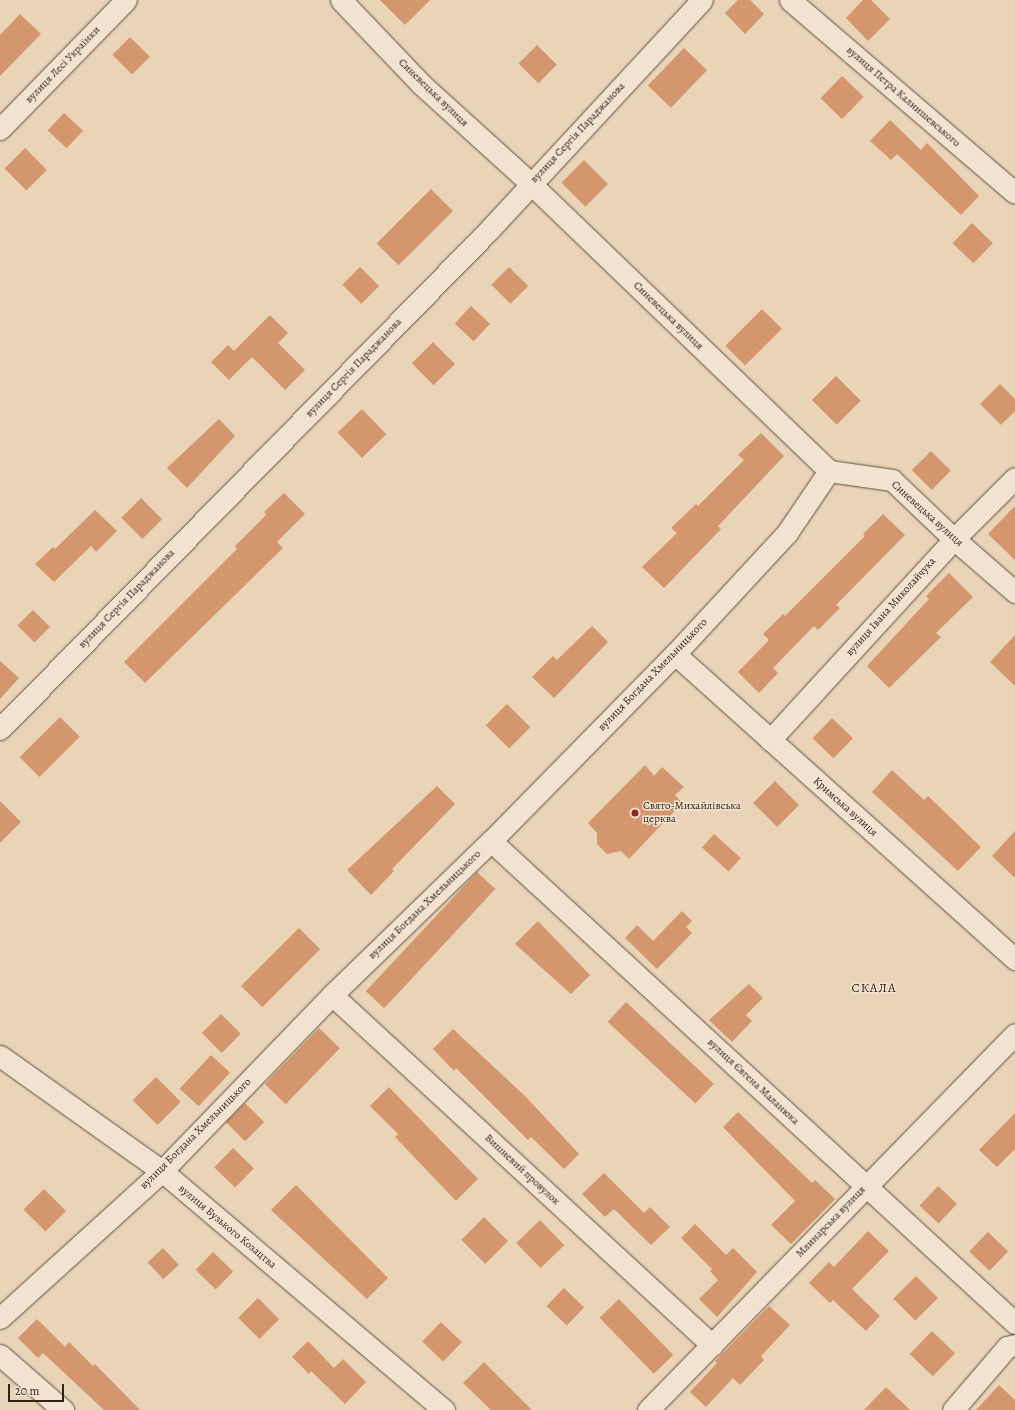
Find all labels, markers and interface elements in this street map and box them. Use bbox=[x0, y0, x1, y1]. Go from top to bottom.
street label: вулиця Лесі Українки bbox=[23, 24, 103, 106]
street label: вулиця Петра Калнишевського bbox=[843, 44, 963, 150]
street label: Синевецька вулиця bbox=[395, 56, 471, 130]
street label: вулиця Сергія Параджанова bbox=[528, 80, 628, 186]
street label: Синевецька вулиця bbox=[630, 279, 706, 353]
street label: вулиця Сергія Параджанова bbox=[303, 316, 405, 420]
street label: Синевецька вулиця bbox=[888, 478, 966, 550]
street label: вулиця Сергія Параджанова bbox=[76, 547, 178, 651]
street label: вулиця Івана Миколайчука bbox=[843, 555, 939, 659]
street label: вулиця Богдана Хмельницького bbox=[596, 616, 710, 734]
street label: Кримська вулиця bbox=[810, 775, 880, 839]
place label: Свято-Михайлівська церква bbox=[643, 800, 741, 826]
marker: Свято-Михайлівська церква bbox=[630, 808, 640, 818]
street label: вулиця Богдана Хмельницького bbox=[366, 848, 484, 962]
district label: СКАЛА bbox=[851, 980, 897, 996]
street label: вулиця Євгена Маланюка bbox=[704, 1036, 802, 1128]
street label: вулиця Богдана Хмельницького bbox=[138, 1076, 254, 1192]
street label: Вишневий провулок bbox=[482, 1132, 562, 1208]
street label: вулиця Бузького Козацтва bbox=[175, 1182, 279, 1272]
street label: Млинарська вулиця bbox=[793, 1183, 869, 1261]
scale bar bbox=[10, 1376, 66, 1402]
text: 20 m bbox=[15, 1383, 39, 1399]

